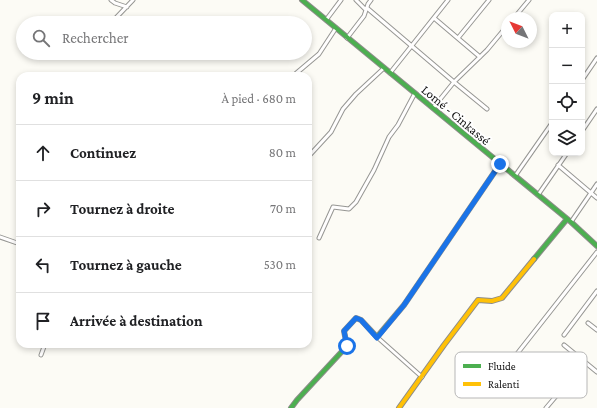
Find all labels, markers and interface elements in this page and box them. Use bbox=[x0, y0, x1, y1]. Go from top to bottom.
north arrow bbox=[501, 12, 537, 48]
map controls bbox=[549, 12, 585, 156]
button: + bbox=[549, 12, 585, 48]
search box bbox=[16, 16, 312, 60]
icon: search bbox=[30, 27, 52, 49]
text: Rechercher bbox=[62, 30, 129, 46]
button: − bbox=[549, 48, 585, 84]
street label: Lomé - Cinkassé bbox=[419, 82, 494, 148]
button: locate bbox=[549, 84, 585, 120]
text: 9 min bbox=[32, 89, 74, 108]
text: À pied · 680 m bbox=[222, 91, 296, 106]
button: layers bbox=[549, 120, 585, 156]
icon: ahead bbox=[32, 142, 54, 164]
text: Continuez bbox=[70, 145, 136, 161]
text: 80 m bbox=[269, 145, 296, 160]
route end bbox=[491, 155, 509, 173]
icon: right bbox=[32, 198, 54, 220]
text: Tournez à droite bbox=[70, 201, 174, 217]
text: 70 m bbox=[270, 201, 296, 216]
icon: left bbox=[32, 254, 54, 276]
text: Tournez à gauche bbox=[70, 257, 182, 273]
text: 530 m bbox=[264, 257, 296, 272]
icon: arrive bbox=[32, 310, 54, 332]
text: Arrivée à destination bbox=[70, 313, 203, 329]
route start bbox=[338, 337, 356, 355]
legend bbox=[455, 352, 587, 398]
text: Fluide bbox=[488, 360, 516, 372]
text: Ralenti bbox=[488, 378, 519, 390]

